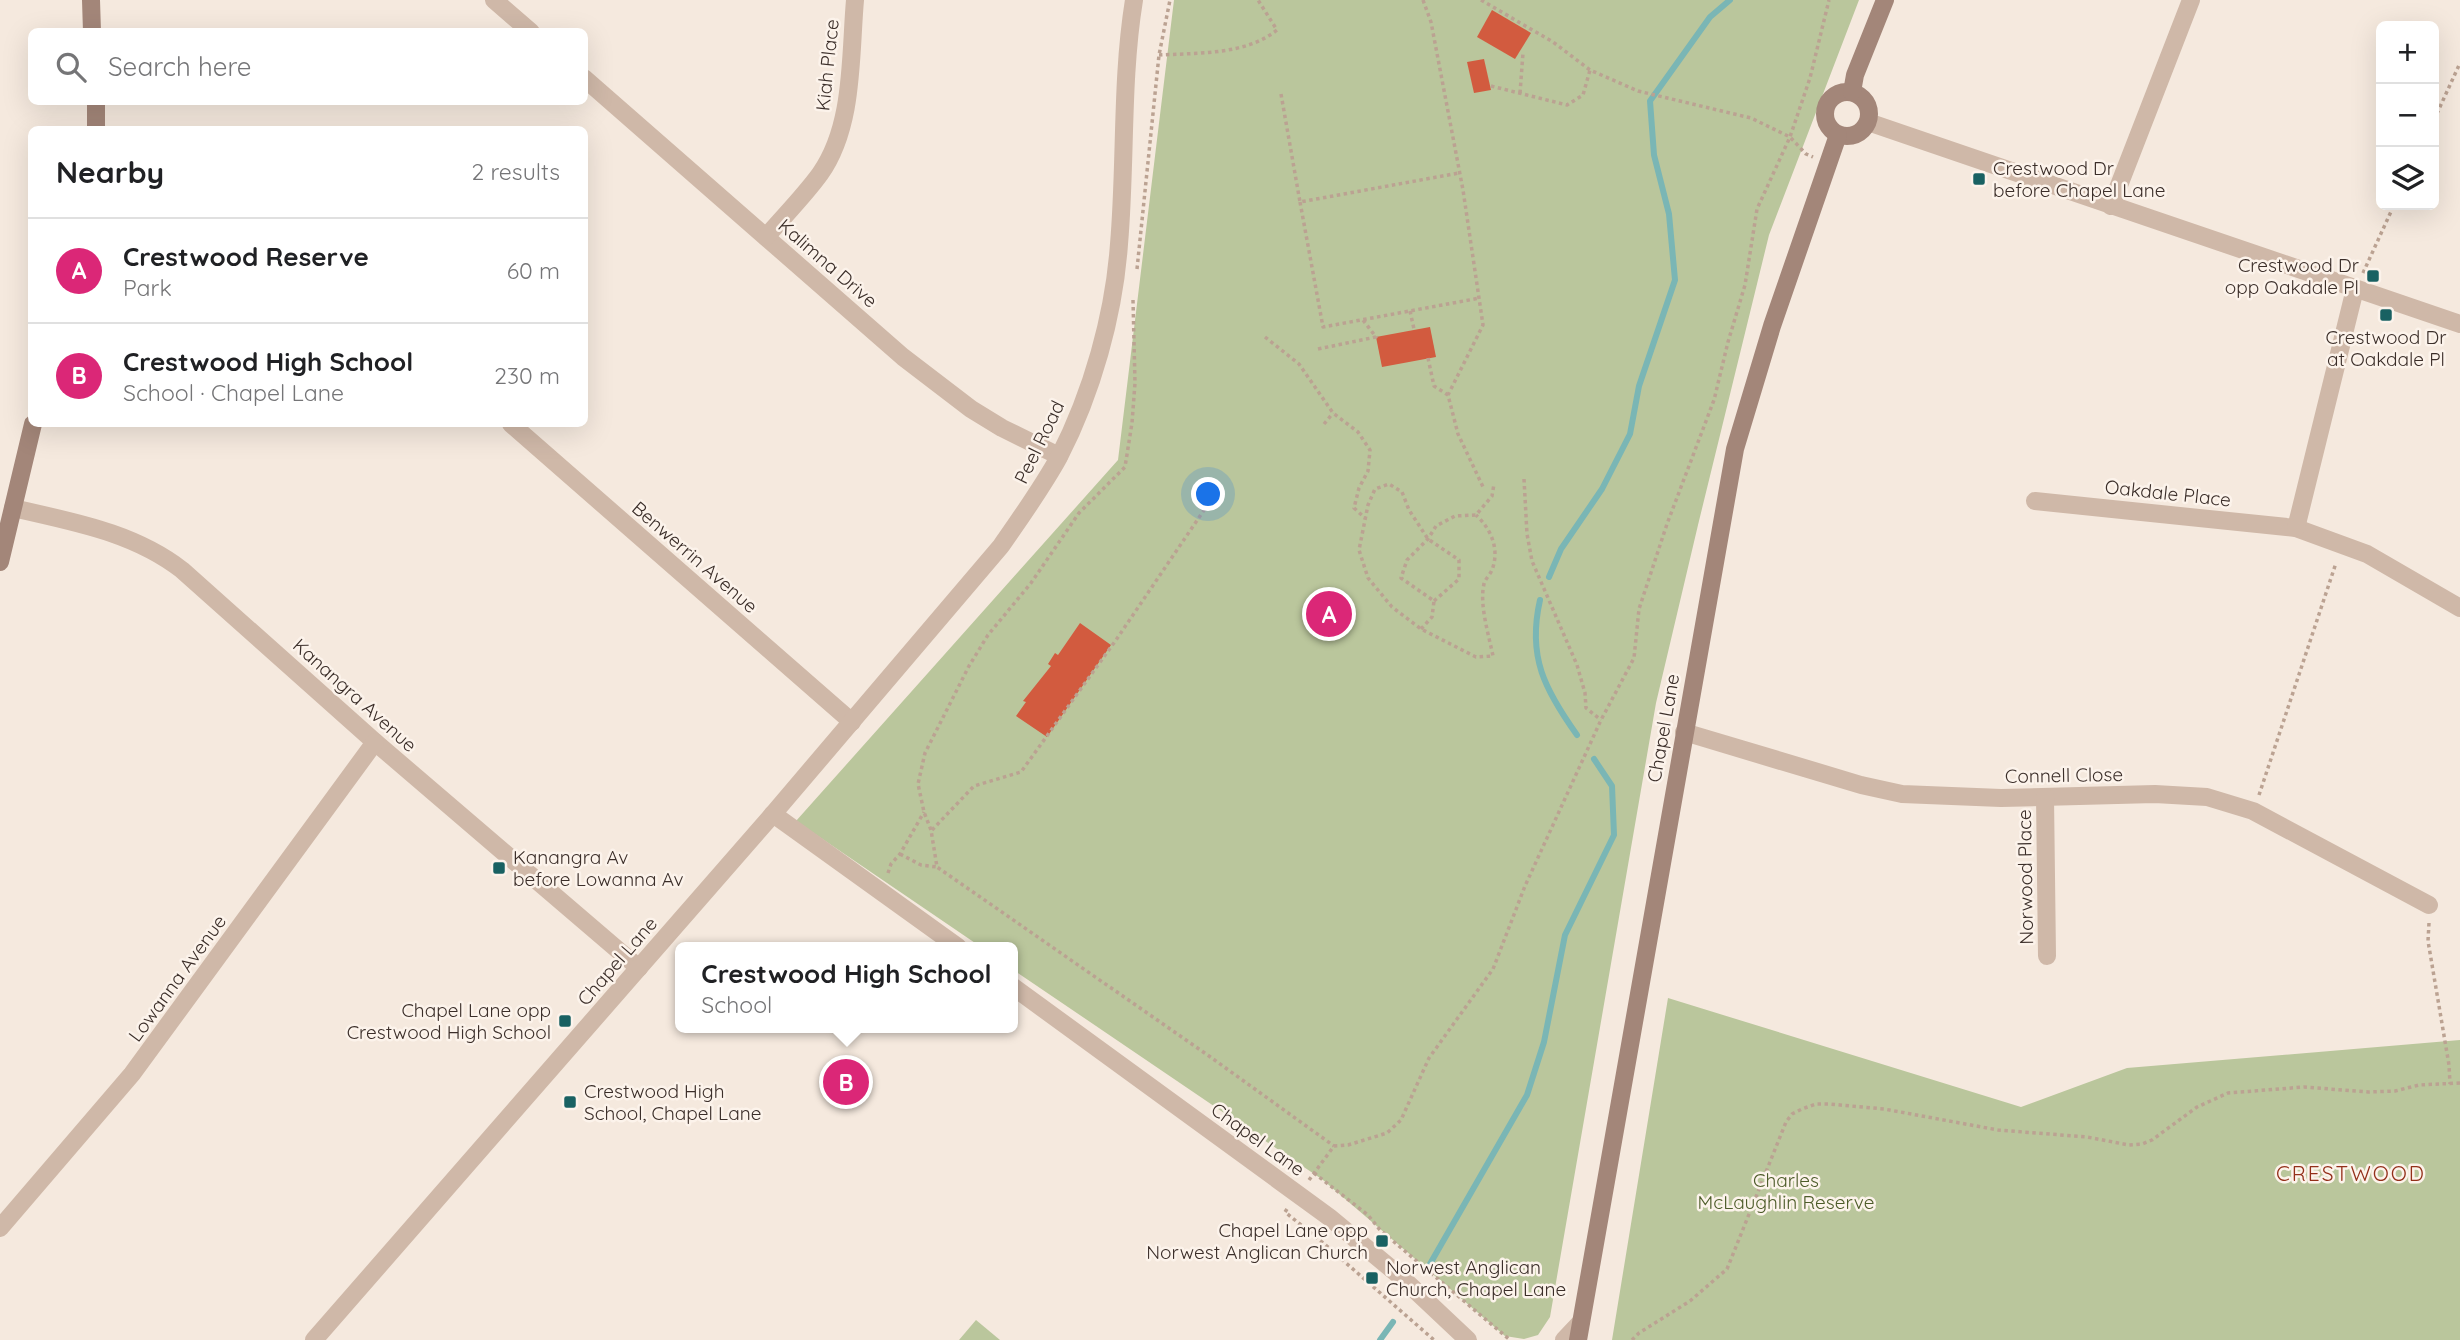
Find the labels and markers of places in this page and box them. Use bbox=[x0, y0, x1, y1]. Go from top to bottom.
place label: Crestwood Dr before Chapel Lane bbox=[1993, 156, 2166, 202]
marker: Crestwood Dr before Chapel Lane bbox=[1971, 171, 1987, 187]
place label: Crestwood Dr opp Oakdale Pl bbox=[2225, 253, 2360, 299]
marker: Crestwood Dr opp Oakdale Pl bbox=[2365, 268, 2381, 284]
marker: Crestwood Dr at Oakdale Pl bbox=[2378, 307, 2394, 323]
place label: Crestwood Dr at Oakdale Pl bbox=[2325, 325, 2447, 371]
pin: A bbox=[1306, 588, 1352, 640]
place label: Kanangra Av before Lowanna Av bbox=[513, 845, 684, 891]
marker: Kanangra Av before Lowanna Av bbox=[491, 860, 507, 876]
place label: Chapel Lane opp Crestwood High School bbox=[347, 998, 551, 1044]
marker: Chapel Lane opp Crestwood High School bbox=[557, 1013, 573, 1029]
pin: B bbox=[823, 1056, 869, 1108]
place label: Crestwood High School, Chapel Lane bbox=[584, 1079, 761, 1125]
marker: Crestwood High School, Chapel Lane bbox=[562, 1094, 578, 1110]
place label: Chapel Lane opp Norwest Anglican Church bbox=[1146, 1218, 1368, 1264]
marker: Chapel Lane opp Norwest Anglican Church bbox=[1374, 1233, 1390, 1249]
place label: Norwest Anglican Church, Chapel Lane bbox=[1386, 1255, 1566, 1301]
marker: Norwest Anglican Church, Chapel Lane bbox=[1364, 1270, 1380, 1286]

